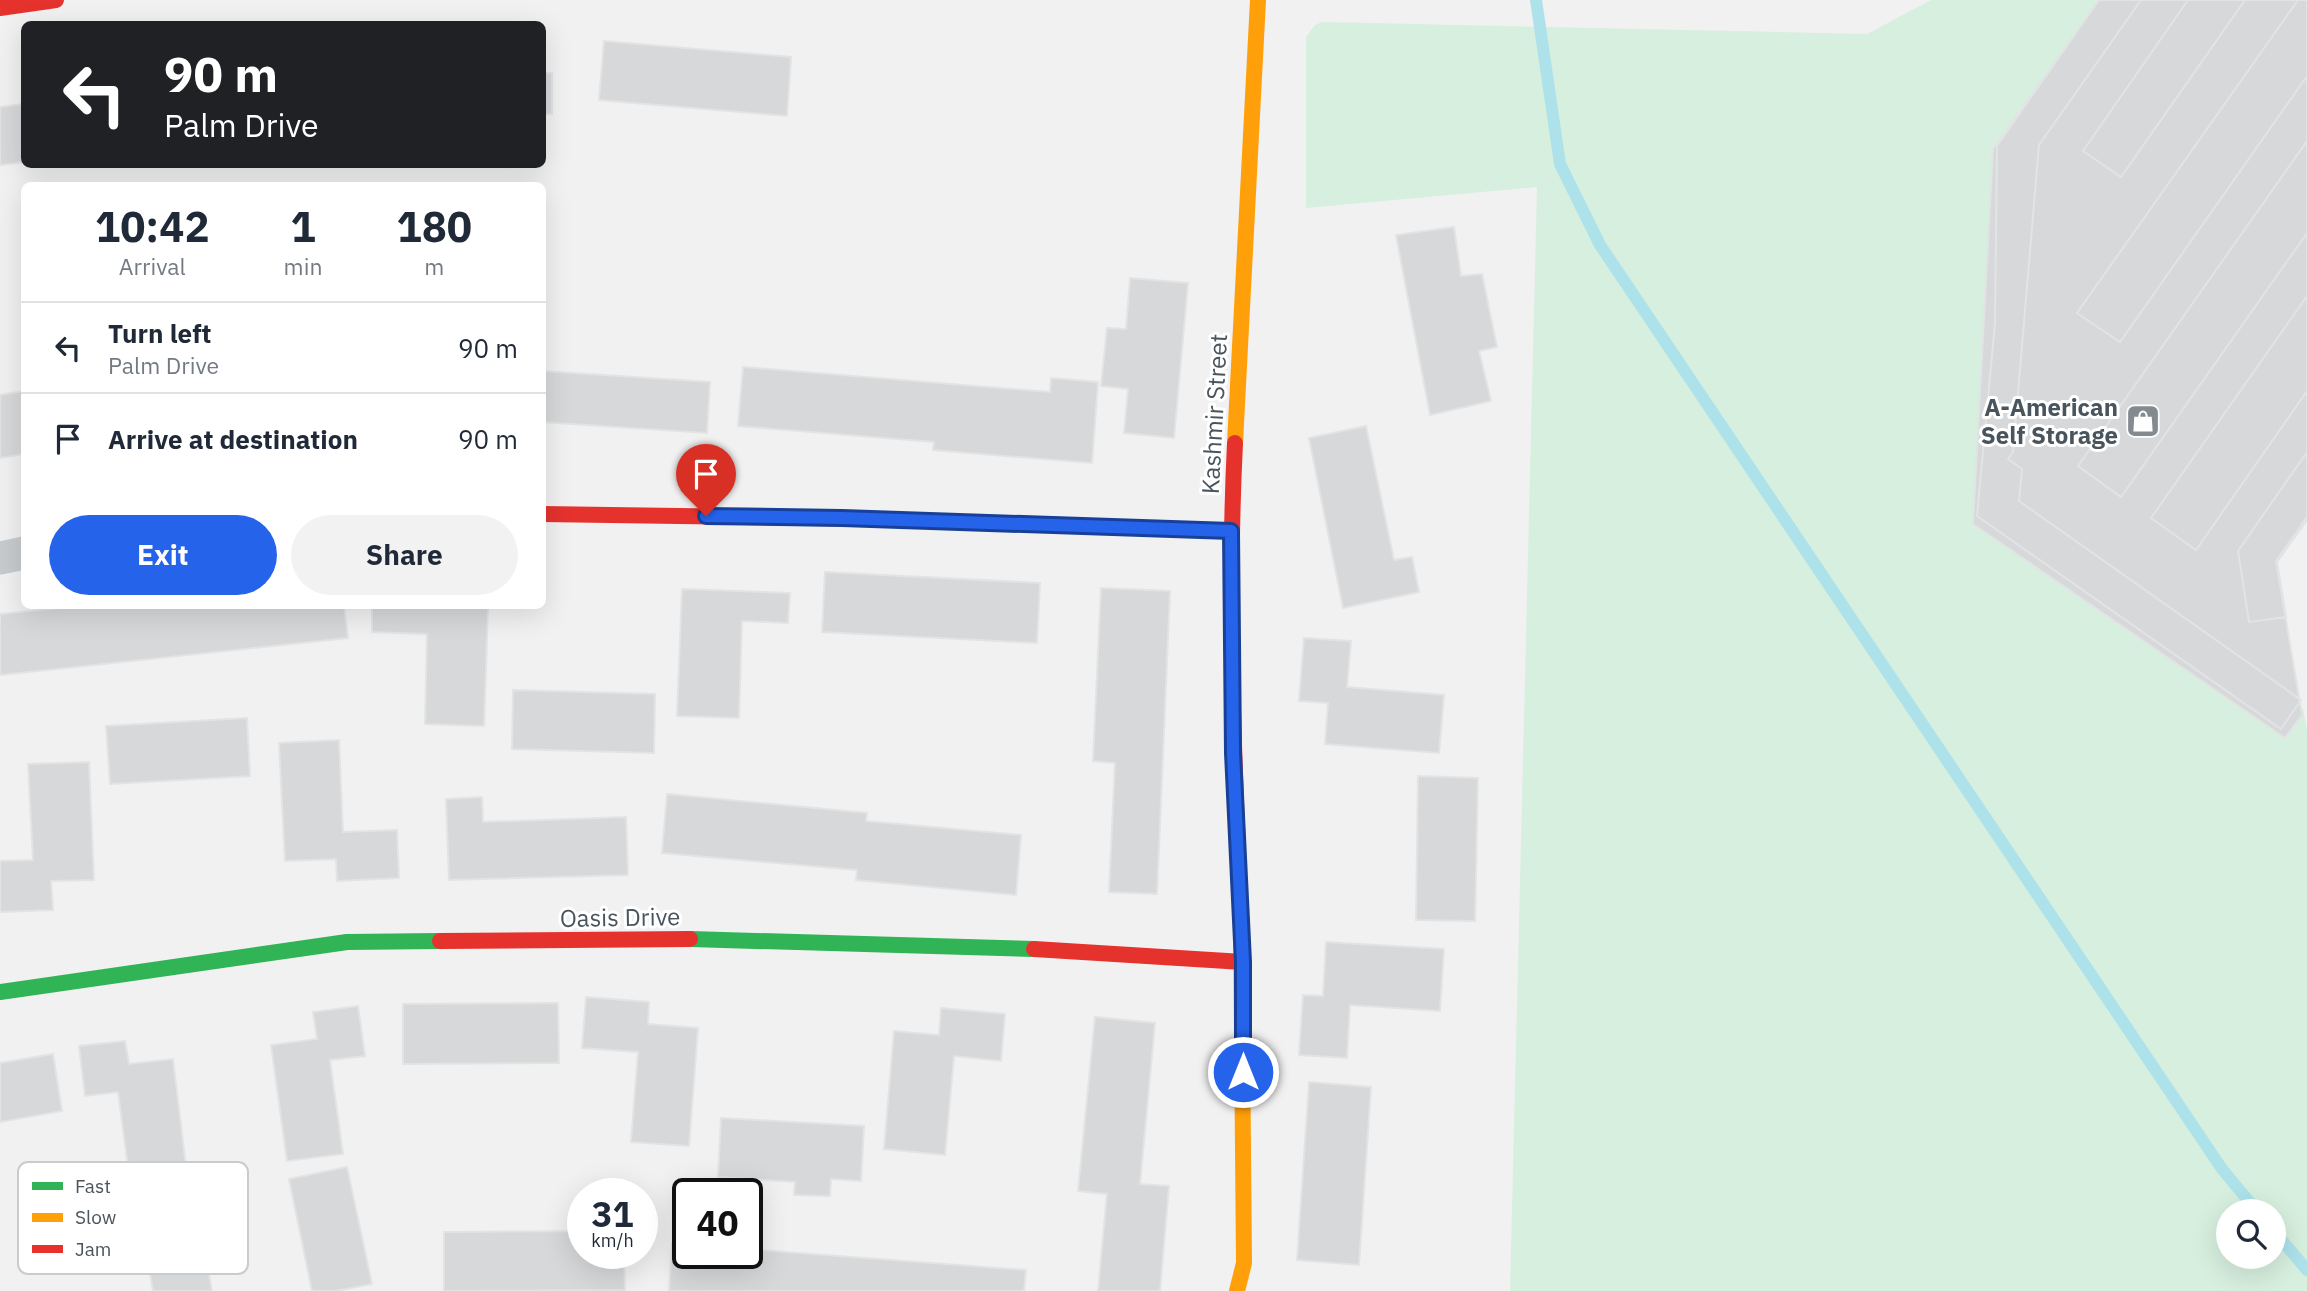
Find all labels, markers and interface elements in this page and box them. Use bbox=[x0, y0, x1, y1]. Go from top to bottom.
text: 90 m bbox=[164, 42, 278, 105]
icon: left bbox=[49, 49, 140, 140]
text: Palm Drive bbox=[164, 104, 319, 146]
text: 10:42 bbox=[95, 199, 210, 254]
text: 1 bbox=[290, 199, 316, 254]
text: 180 bbox=[396, 199, 472, 254]
text: Arrival bbox=[119, 251, 186, 281]
text: min bbox=[284, 251, 322, 281]
text: m bbox=[424, 251, 444, 281]
text: Turn left bbox=[108, 316, 211, 350]
icon: left bbox=[49, 329, 87, 367]
text: 90 m bbox=[458, 331, 518, 365]
street label: Kashmir Street bbox=[1194, 333, 1234, 495]
text: Palm Drive bbox=[108, 350, 219, 380]
place label: A-American Self Storage bbox=[1981, 391, 2118, 451]
shop icon: A-American Self Storage bbox=[2124, 402, 2162, 440]
icon: arrive bbox=[49, 420, 87, 458]
text: Arrive at destination bbox=[108, 422, 358, 456]
text: 90 m bbox=[458, 422, 518, 456]
pin bbox=[676, 444, 736, 516]
icon: arrive bbox=[687, 455, 725, 493]
button: Exit bbox=[49, 515, 277, 595]
button: Share bbox=[291, 515, 518, 595]
street label: Oasis Drive bbox=[559, 900, 681, 934]
position arrow bbox=[1206, 1035, 1280, 1109]
legend bbox=[18, 1162, 248, 1274]
text: Fast bbox=[75, 1174, 111, 1198]
speed limit sign: 40 bbox=[672, 1178, 763, 1269]
text: 31 bbox=[591, 1191, 634, 1237]
map controls bbox=[2216, 1199, 2286, 1269]
button: search bbox=[2216, 1199, 2286, 1269]
text: Slow bbox=[75, 1205, 116, 1229]
text: km/h bbox=[591, 1229, 634, 1252]
text: Jam bbox=[75, 1237, 111, 1261]

